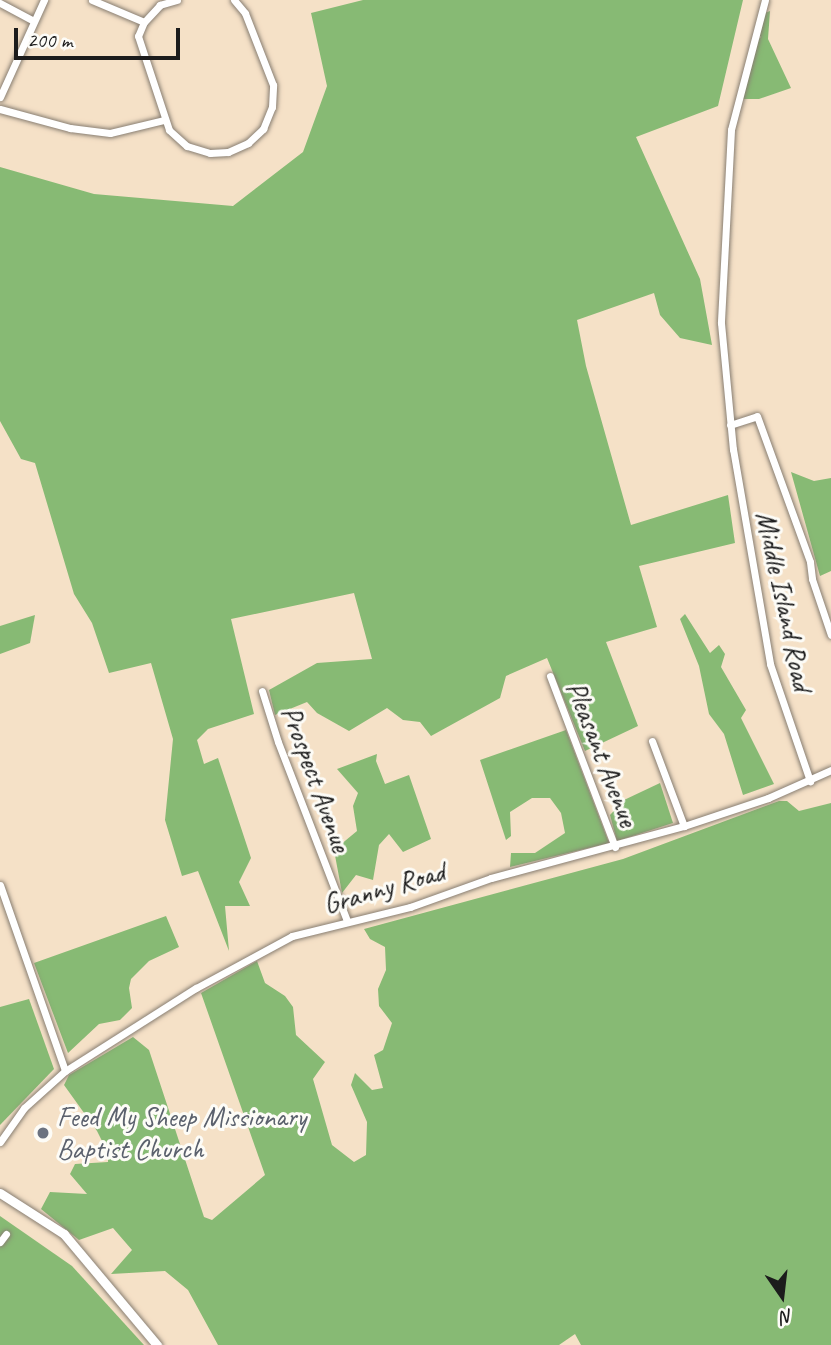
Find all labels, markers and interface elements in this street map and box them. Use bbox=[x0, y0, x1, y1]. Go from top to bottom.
scale bar bbox=[18, 14, 184, 58]
text: 200 m bbox=[27, 27, 72, 53]
street label: Middle Island Road bbox=[749, 508, 819, 694]
street label: Pleasant Avenue bbox=[559, 677, 645, 831]
street label: Prospect Avenue bbox=[274, 702, 358, 856]
street label: Granny Road bbox=[320, 855, 448, 921]
place label: Feed My Sheep Missionary Baptist Church bbox=[57, 1100, 309, 1166]
marker: Feed My Sheep Missionary Baptist Church bbox=[35, 1125, 51, 1141]
north arrow bbox=[747, 1261, 817, 1331]
text: N bbox=[778, 1303, 796, 1329]

